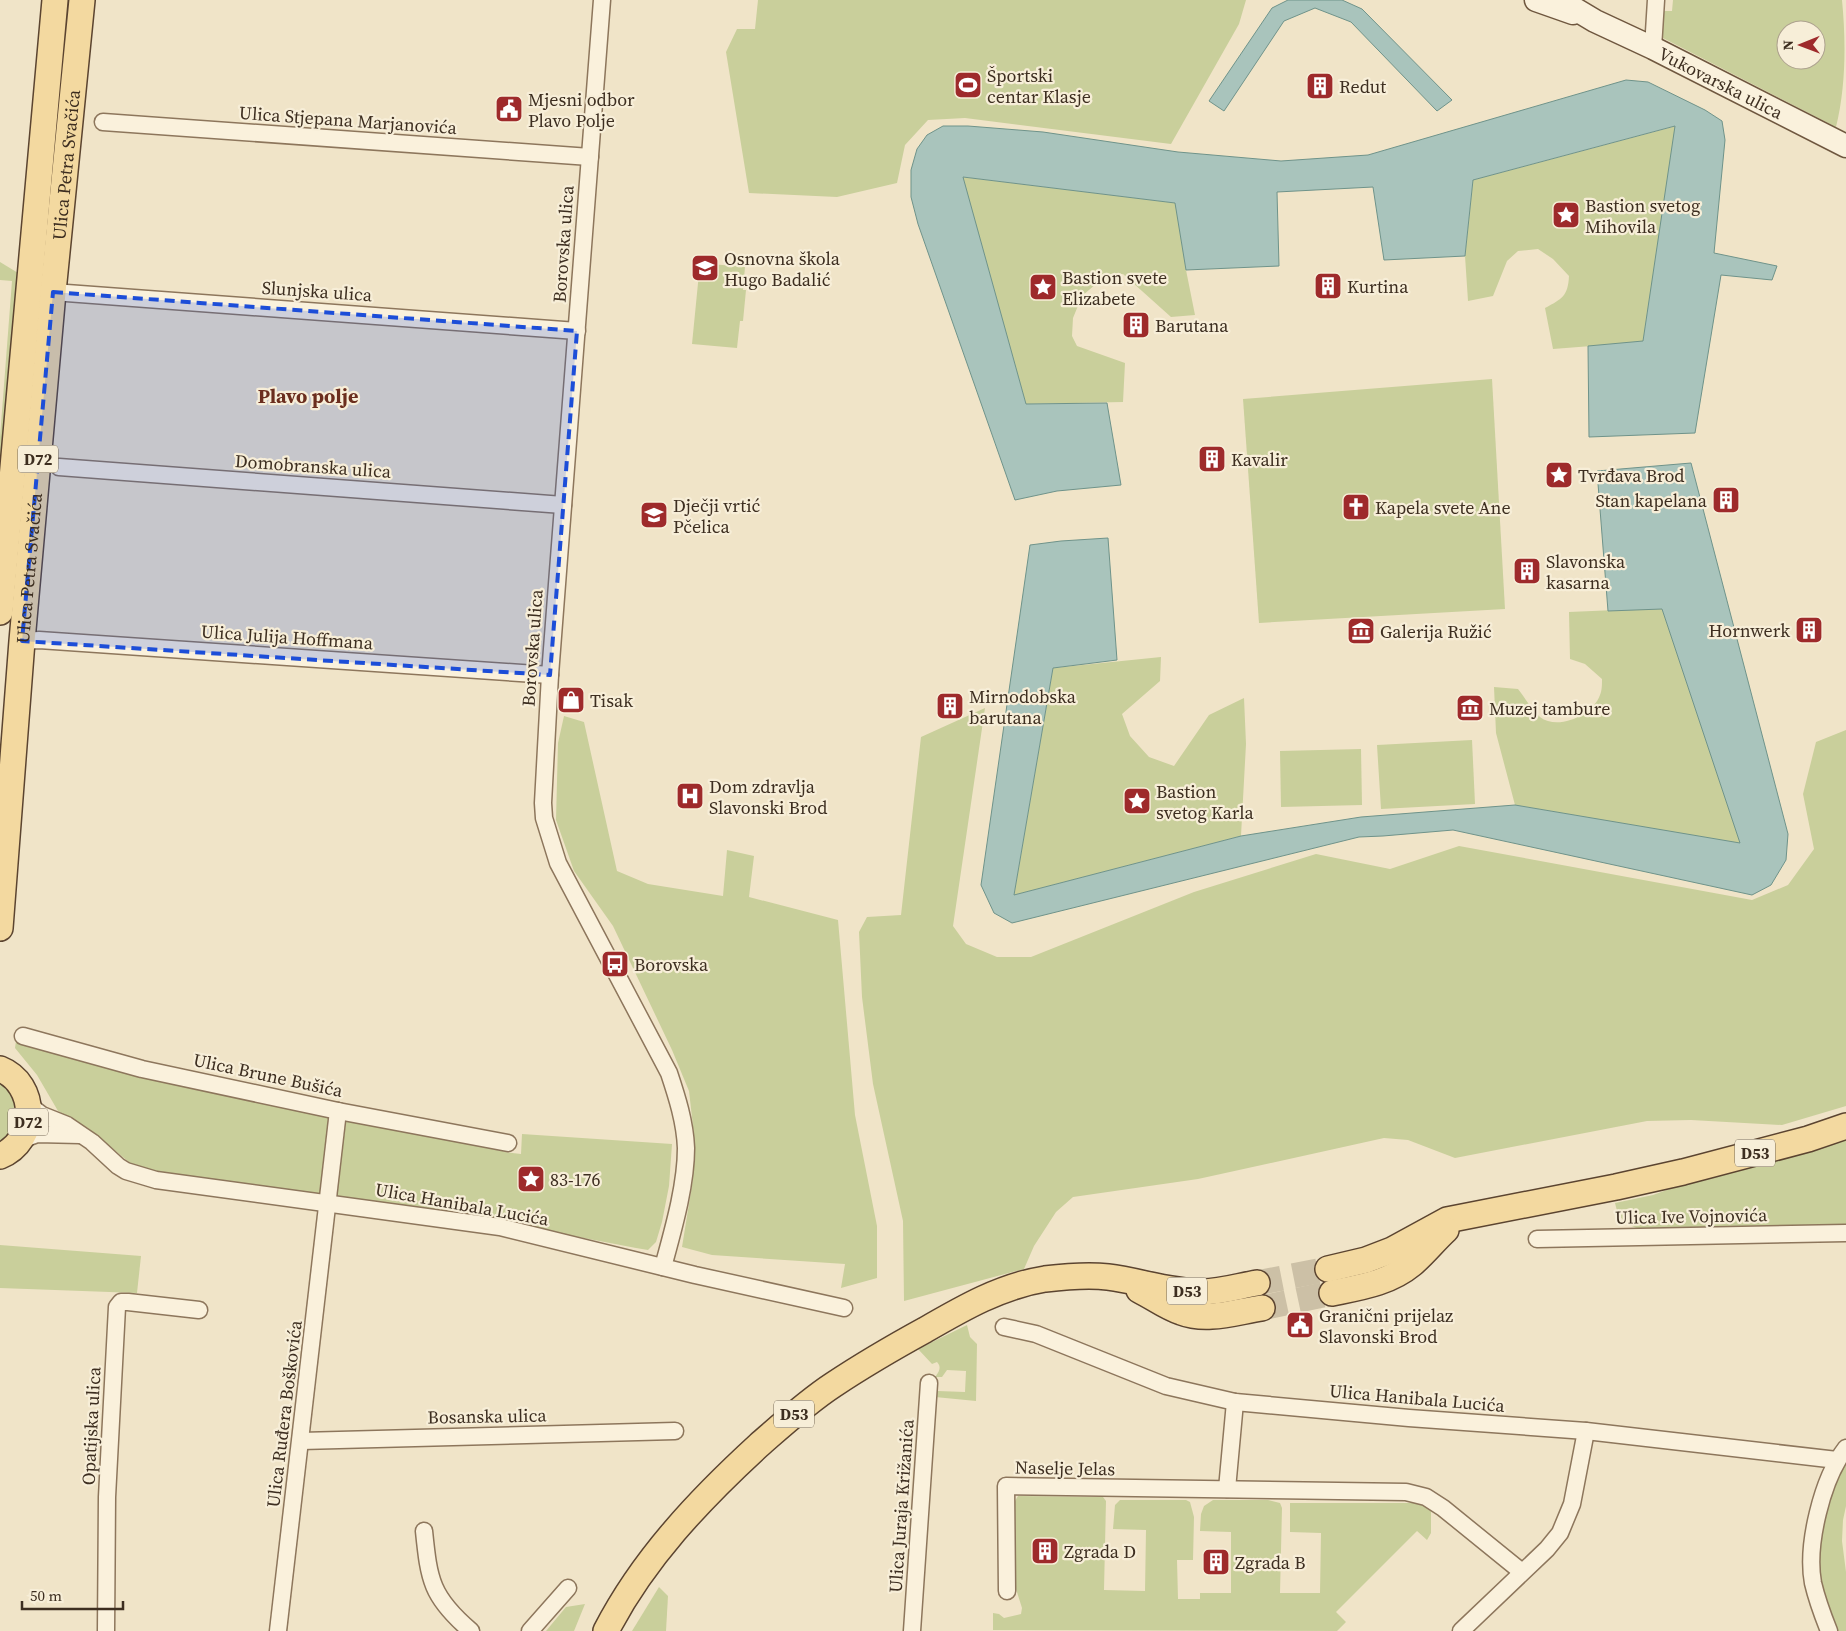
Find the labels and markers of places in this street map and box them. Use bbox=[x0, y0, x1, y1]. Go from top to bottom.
place label: Športski centar Klasje bbox=[987, 63, 1091, 109]
sports icon: Športski centar Klasje bbox=[953, 70, 983, 100]
building icon: Redut bbox=[1305, 71, 1335, 101]
place label: Redut bbox=[1339, 74, 1386, 99]
place label: Mjesni odbor Plavo Polje bbox=[528, 87, 635, 133]
public building icon: Mjesni odbor Plavo Polje bbox=[494, 94, 524, 124]
place label: Bastion svetog Mihovila bbox=[1585, 193, 1700, 239]
place icon: Bastion svetog Mihovila bbox=[1551, 200, 1581, 230]
place label: Osnovna škola Hugo Badalić bbox=[724, 246, 841, 292]
school or university icon: Osnovna škola Hugo Badalić bbox=[690, 253, 720, 283]
place label: Bastion svete Elizabete bbox=[1062, 265, 1167, 311]
building icon: Kurtina bbox=[1313, 271, 1343, 301]
place icon: Bastion svete Elizabete bbox=[1028, 272, 1058, 302]
place label: Kurtina bbox=[1347, 274, 1409, 299]
building icon: Barutana bbox=[1121, 310, 1151, 340]
place label: Barutana bbox=[1155, 313, 1229, 338]
building icon: Kavalir bbox=[1197, 444, 1227, 474]
place label: Kavalir bbox=[1231, 447, 1288, 472]
place icon: Tvrđava Brod bbox=[1544, 460, 1574, 490]
place label: Tvrđava Brod bbox=[1578, 463, 1685, 488]
building icon: Stan kapelana bbox=[1711, 485, 1741, 515]
place label: Stan kapelana bbox=[1595, 488, 1708, 513]
church icon: Kapela svete Ane bbox=[1341, 492, 1371, 522]
place label: Dječji vrtić Pčelica bbox=[673, 493, 761, 539]
place label: Kapela svete Ane bbox=[1375, 495, 1511, 520]
school or university icon: Dječji vrtić Pčelica bbox=[639, 500, 669, 530]
place label: Slavonska kasarna bbox=[1546, 549, 1626, 595]
building icon: Slavonska kasarna bbox=[1512, 556, 1542, 586]
building icon: Hornwerk bbox=[1794, 615, 1824, 645]
museum icon: Galerija Ružić bbox=[1346, 616, 1376, 646]
place label: Hornwerk bbox=[1708, 618, 1790, 643]
place label: Galerija Ružić bbox=[1380, 619, 1492, 644]
place label: Mirnodobska barutana bbox=[969, 684, 1077, 730]
shop icon: Tisak bbox=[556, 685, 586, 715]
place label: Tisak bbox=[590, 688, 633, 713]
building icon: Mirnodobska barutana bbox=[935, 691, 965, 721]
museum icon: Muzej tambure bbox=[1455, 693, 1485, 723]
place label: Muzej tambure bbox=[1489, 696, 1610, 721]
place label: Dom zdravlja Slavonski Brod bbox=[709, 774, 827, 820]
place label: Bastion svetog Karla bbox=[1156, 779, 1254, 825]
hospital icon: Dom zdravlja Slavonski Brod bbox=[675, 781, 705, 811]
place icon: Bastion svetog Karla bbox=[1122, 786, 1152, 816]
bus stop icon: Borovska bbox=[600, 949, 630, 979]
place label: Borovska bbox=[634, 952, 709, 977]
place icon: 83-176 bbox=[516, 1164, 546, 1194]
place label: 83-176 bbox=[550, 1167, 601, 1192]
place label: Granični prijelaz Slavonski Brod bbox=[1319, 1303, 1453, 1349]
public building icon: Granični prijelaz Slavonski Brod bbox=[1285, 1310, 1315, 1340]
building icon: Zgrada D bbox=[1030, 1536, 1060, 1566]
place label: Zgrada D bbox=[1064, 1539, 1136, 1564]
building icon: Zgrada B bbox=[1201, 1547, 1231, 1577]
place label: Zgrada B bbox=[1235, 1550, 1306, 1575]

